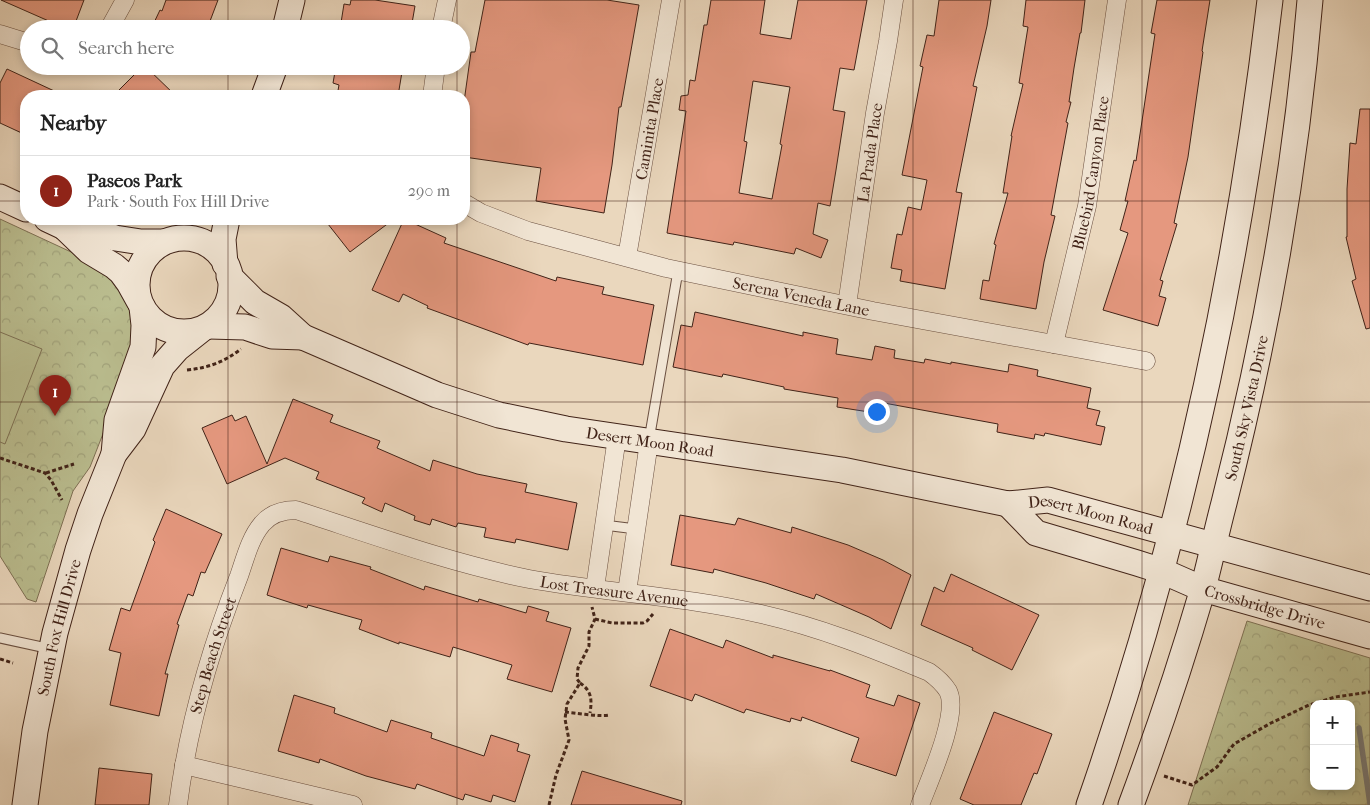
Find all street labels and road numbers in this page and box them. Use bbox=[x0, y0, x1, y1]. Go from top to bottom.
street label: Caminita Place bbox=[631, 76, 668, 181]
street label: Bluebird Canyon Place bbox=[1068, 95, 1113, 252]
street label: La Prada Place bbox=[853, 101, 887, 204]
street label: Serena Veneda Lane bbox=[731, 273, 871, 320]
street label: South Sky Vista Drive bbox=[1221, 333, 1272, 483]
street label: Desert Moon Road bbox=[585, 423, 715, 461]
street label: Desert Moon Road bbox=[1027, 491, 1155, 538]
street label: South Fox Hill Drive bbox=[33, 557, 85, 698]
street label: Lost Treasure Avenue bbox=[539, 572, 690, 611]
street label: Crossbridge Drive bbox=[1202, 581, 1327, 633]
street label: Step Beach Street bbox=[186, 594, 240, 716]

